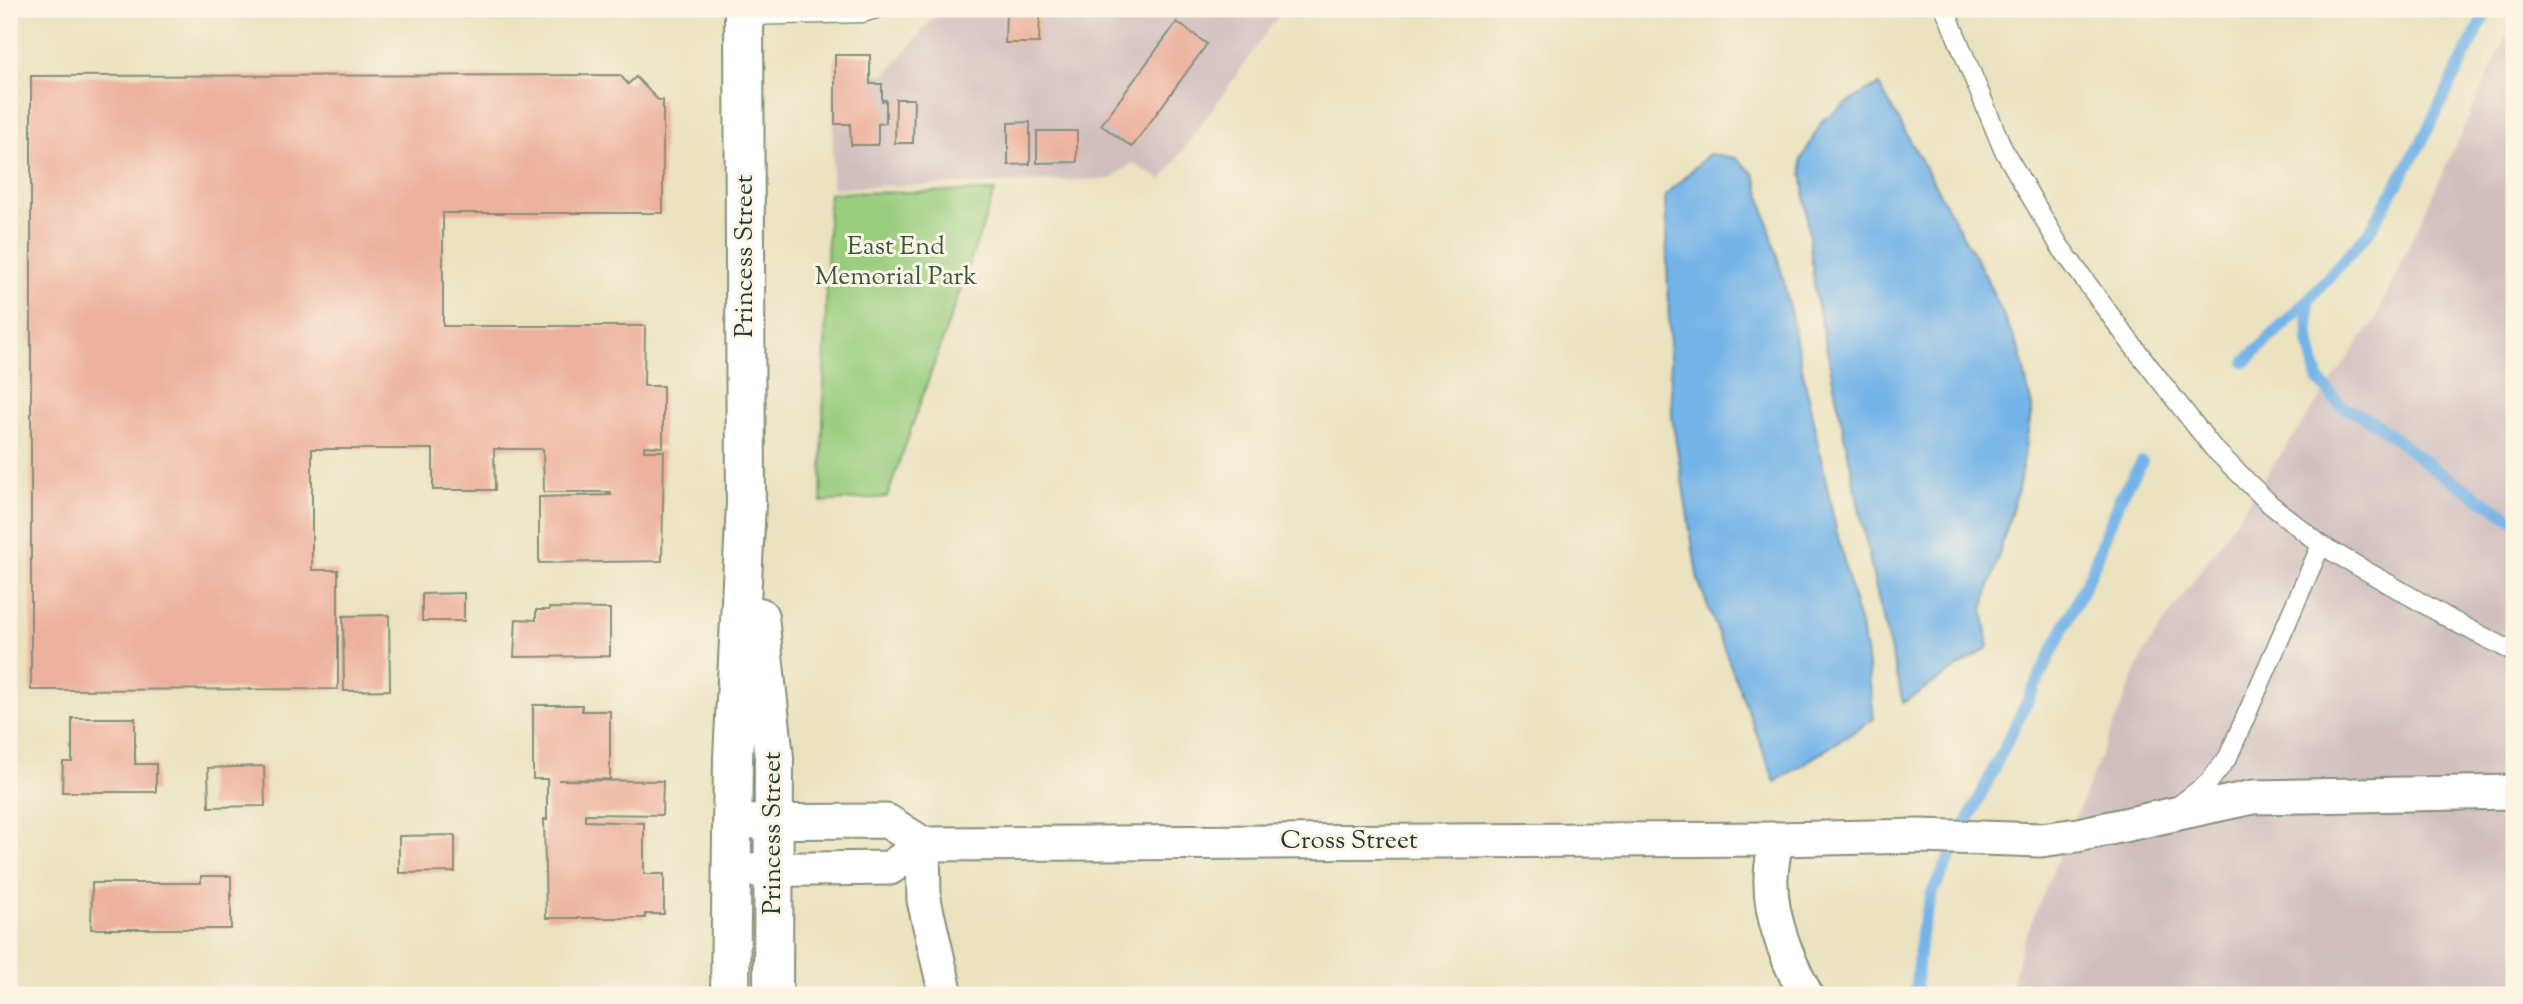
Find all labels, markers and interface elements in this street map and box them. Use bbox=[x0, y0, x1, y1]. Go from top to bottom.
street label: Princess Street bbox=[727, 174, 764, 338]
park label: East End Memorial Park bbox=[815, 229, 977, 296]
street label: Princess Street bbox=[755, 751, 792, 915]
street label: Cross Street bbox=[1280, 823, 1418, 860]

